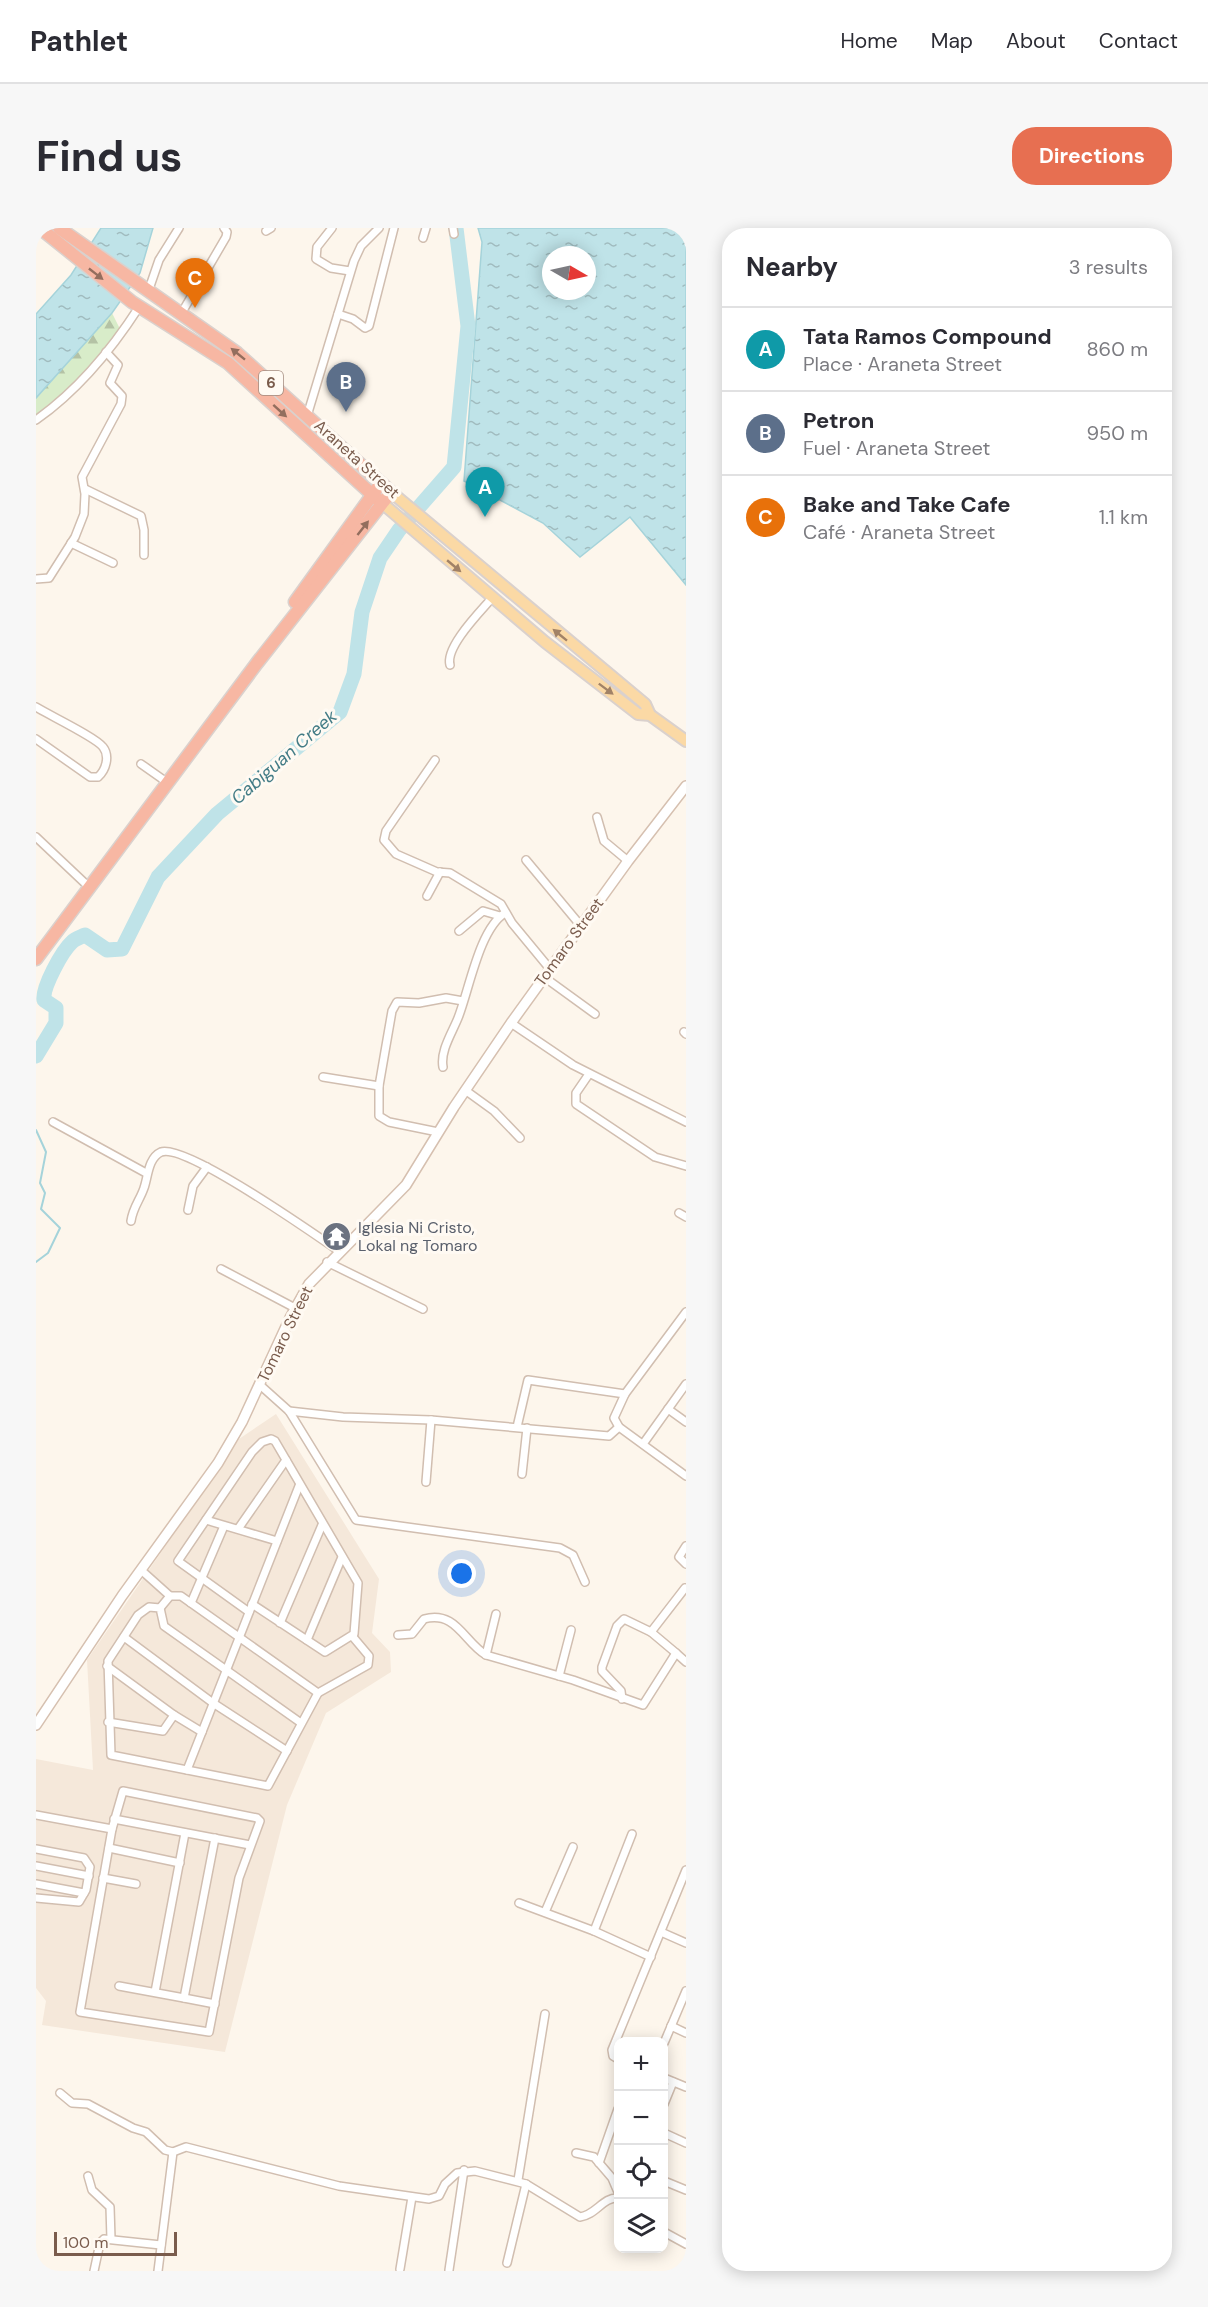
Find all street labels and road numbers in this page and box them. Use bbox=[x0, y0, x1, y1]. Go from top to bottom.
road number: 6 bbox=[259, 371, 283, 395]
street label: Araneta Street bbox=[310, 415, 404, 503]
street label: Tomaro Street bbox=[530, 893, 608, 991]
street label: Tomaro Street bbox=[253, 1282, 317, 1386]

